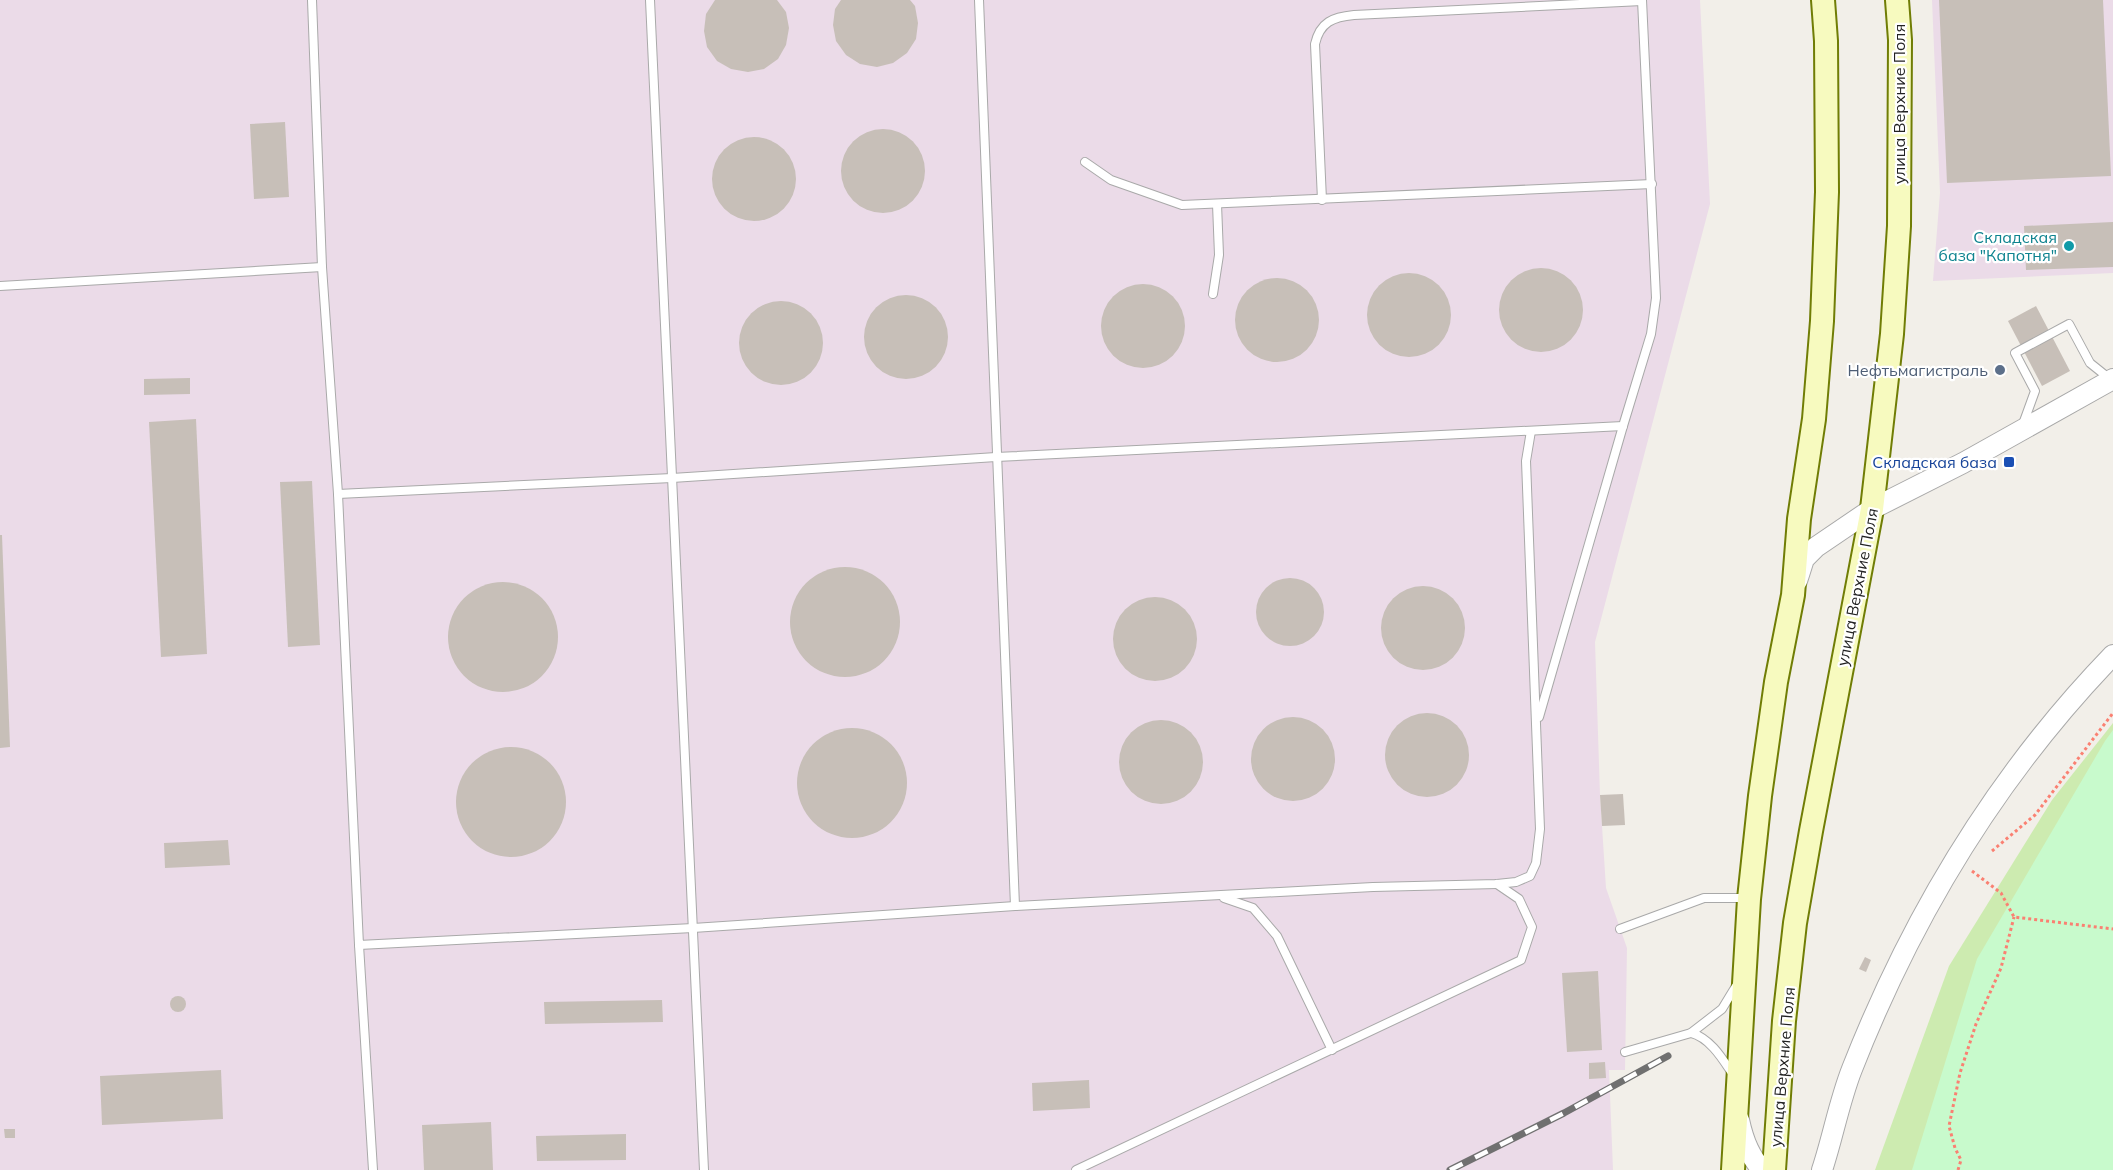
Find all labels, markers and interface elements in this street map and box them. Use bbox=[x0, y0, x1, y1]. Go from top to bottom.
street label: улица Верхние Поля bbox=[1889, 24, 1909, 184]
place label: Складская база "Капотня" bbox=[1939, 227, 2057, 265]
marker: Складская база "Капотня" bbox=[2062, 239, 2076, 253]
place label: Нефтьмагистраль bbox=[1848, 360, 1988, 380]
marker: Нефтьмагистраль bbox=[1993, 363, 2007, 377]
place label: Складская база bbox=[1872, 452, 1997, 472]
marker: Складская база bbox=[2002, 455, 2016, 469]
street label: улица Верхние Поля bbox=[1832, 506, 1882, 668]
street label: улица Верхние Поля bbox=[1765, 986, 1799, 1148]

